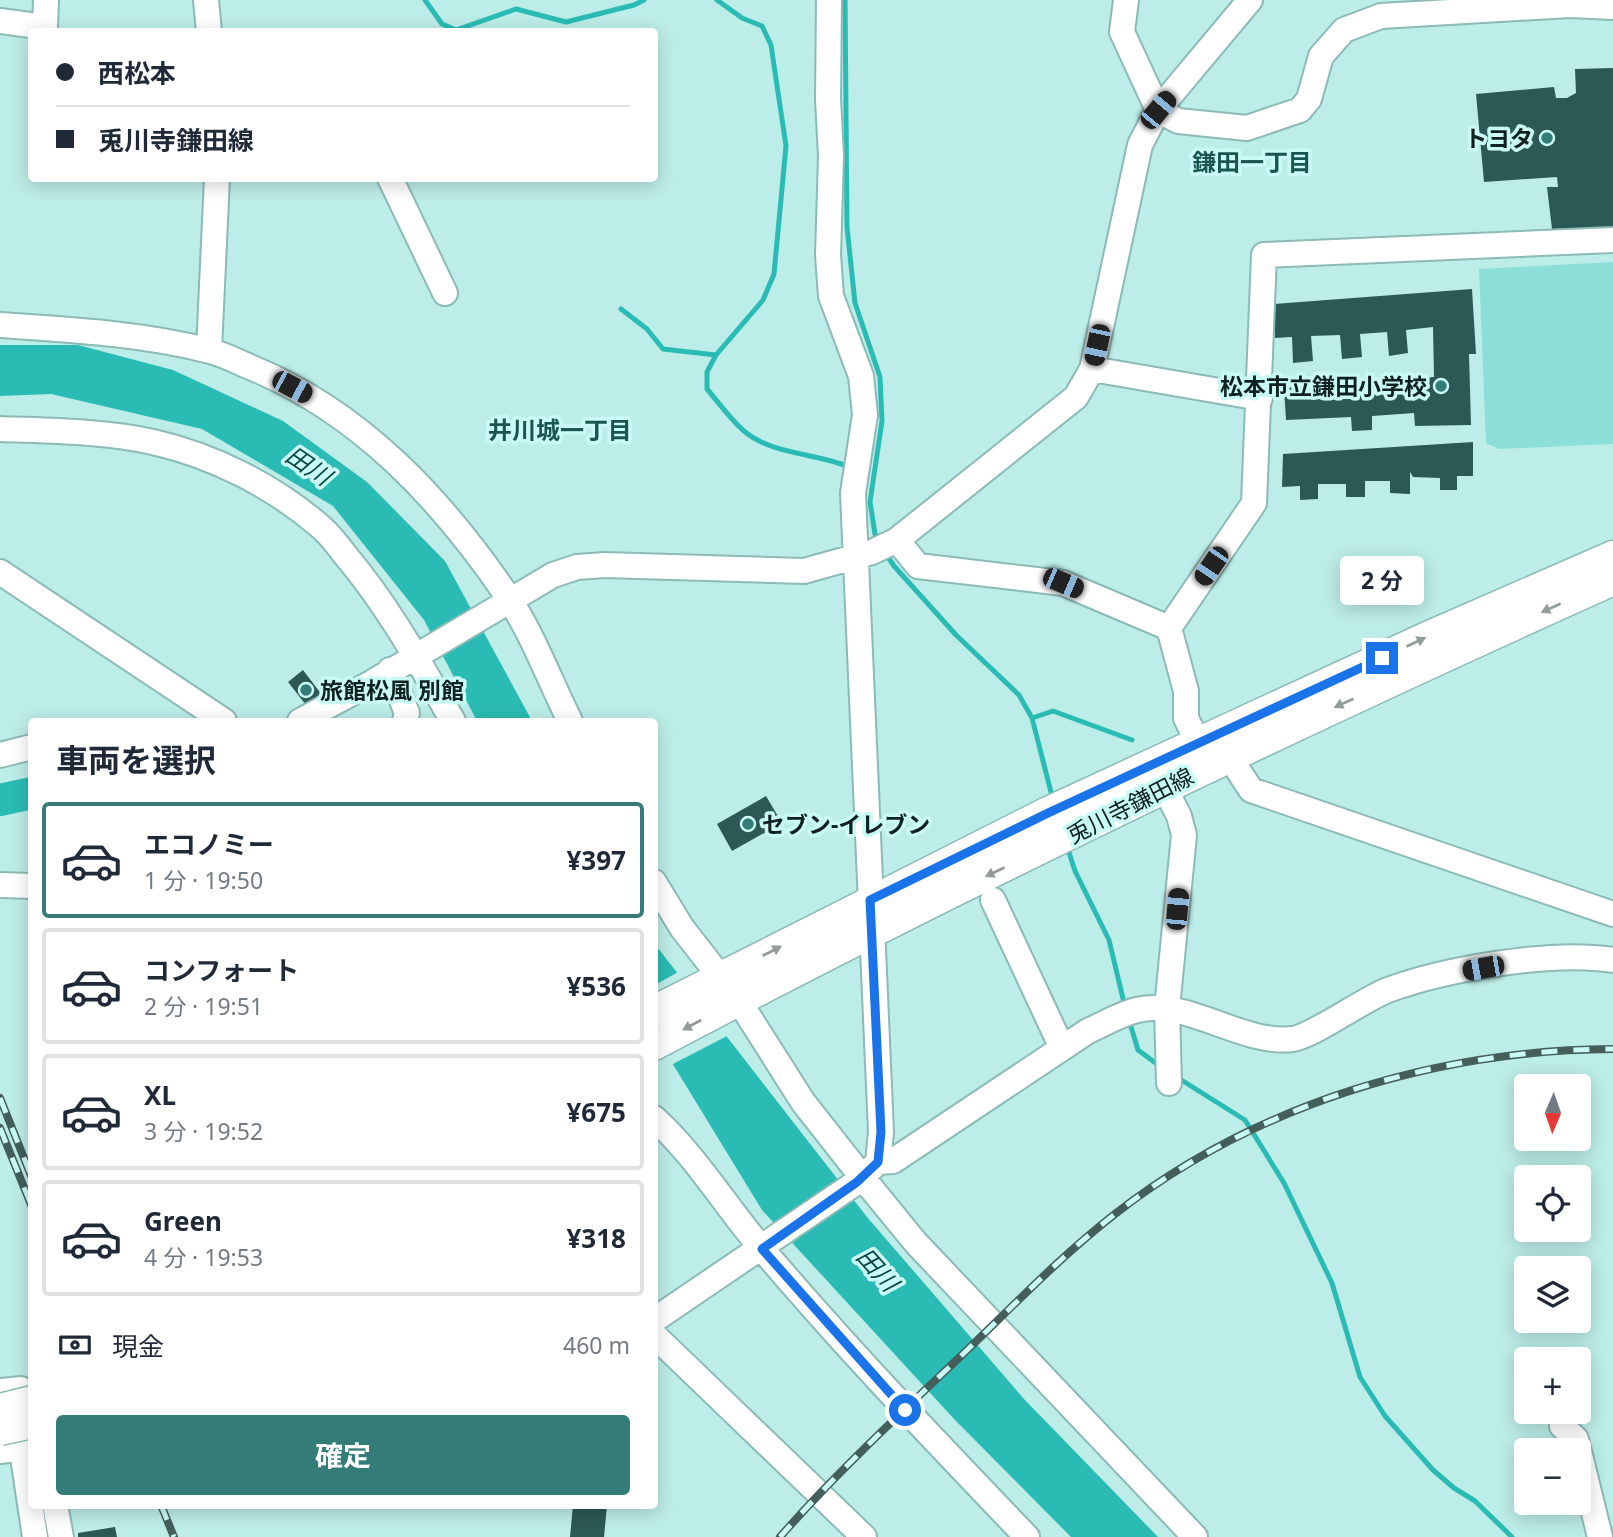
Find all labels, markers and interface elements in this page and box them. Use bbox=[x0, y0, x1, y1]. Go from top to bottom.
text: 西松本 bbox=[98, 55, 176, 91]
car bbox=[1137, 87, 1180, 133]
text: 兎川寺鎌田線 bbox=[98, 122, 254, 158]
place label: トヨタ bbox=[1464, 122, 1533, 154]
marker: トヨタ bbox=[1539, 130, 1555, 146]
district label: 鎌田一丁目 bbox=[1192, 145, 1312, 178]
car bbox=[1083, 322, 1112, 368]
car bbox=[269, 368, 316, 406]
place label: 松本市立鎌田小学校 bbox=[1220, 370, 1427, 402]
marker: 松本市立鎌田小学校 bbox=[1433, 378, 1449, 394]
district label: 井川城一丁目 bbox=[488, 413, 632, 446]
water label: 田川 bbox=[280, 438, 341, 494]
car bbox=[1191, 543, 1232, 589]
callout: 2 分 bbox=[1340, 556, 1424, 606]
text: 2 分 bbox=[1361, 564, 1403, 596]
car bbox=[1040, 565, 1087, 601]
one-way arrow bbox=[1541, 602, 1561, 614]
one-way arrow bbox=[1406, 637, 1426, 648]
route end bbox=[1366, 642, 1398, 674]
place label: 旅館松風 別館 bbox=[320, 674, 464, 706]
marker: 旅館松風 別館 bbox=[298, 682, 314, 698]
one-way arrow bbox=[1334, 697, 1354, 709]
text: 車両を選択 bbox=[56, 738, 216, 781]
street label: 兎川寺鎌田線 bbox=[1061, 759, 1199, 851]
place label: セブン-イレブン bbox=[762, 808, 930, 840]
marker: セブン-イレブン bbox=[740, 816, 756, 832]
text: エコノミー bbox=[144, 826, 274, 862]
icon: car bbox=[60, 829, 123, 892]
text: ¥397 bbox=[567, 842, 626, 878]
text: 1 分 · 19:50 bbox=[144, 864, 263, 896]
one-way arrow bbox=[985, 866, 1005, 878]
car bbox=[1165, 887, 1190, 931]
one-way arrow bbox=[762, 945, 782, 956]
text: コンフォート bbox=[144, 952, 299, 988]
car bbox=[1461, 954, 1506, 982]
icon: car bbox=[60, 955, 123, 1018]
text: ¥536 bbox=[567, 968, 626, 1004]
text: 2 分 · 19:51 bbox=[144, 990, 263, 1022]
one-way arrow bbox=[682, 1020, 702, 1031]
north arrow bbox=[1514, 1074, 1591, 1152]
map controls bbox=[1514, 1074, 1591, 1515]
text: XL bbox=[144, 1077, 176, 1113]
icon: car bbox=[60, 1081, 123, 1144]
text: ¥675 bbox=[567, 1094, 626, 1130]
text: 3 分 · 19:52 bbox=[144, 1115, 263, 1147]
button: locate bbox=[1514, 1165, 1591, 1242]
text: Green bbox=[144, 1203, 222, 1239]
icon: car bbox=[60, 1207, 123, 1270]
text: ¥318 bbox=[567, 1220, 626, 1256]
water label: 田川 bbox=[850, 1240, 908, 1300]
text: 4 分 · 19:53 bbox=[144, 1241, 263, 1273]
button: layers bbox=[1514, 1256, 1591, 1333]
icon: cash bbox=[56, 1326, 94, 1364]
text: 現金 bbox=[112, 1328, 164, 1364]
text: 460 m bbox=[563, 1329, 630, 1361]
button: + bbox=[1514, 1347, 1591, 1424]
route start bbox=[889, 1394, 921, 1426]
button: 確定 bbox=[56, 1415, 630, 1495]
button: − bbox=[1514, 1438, 1591, 1515]

